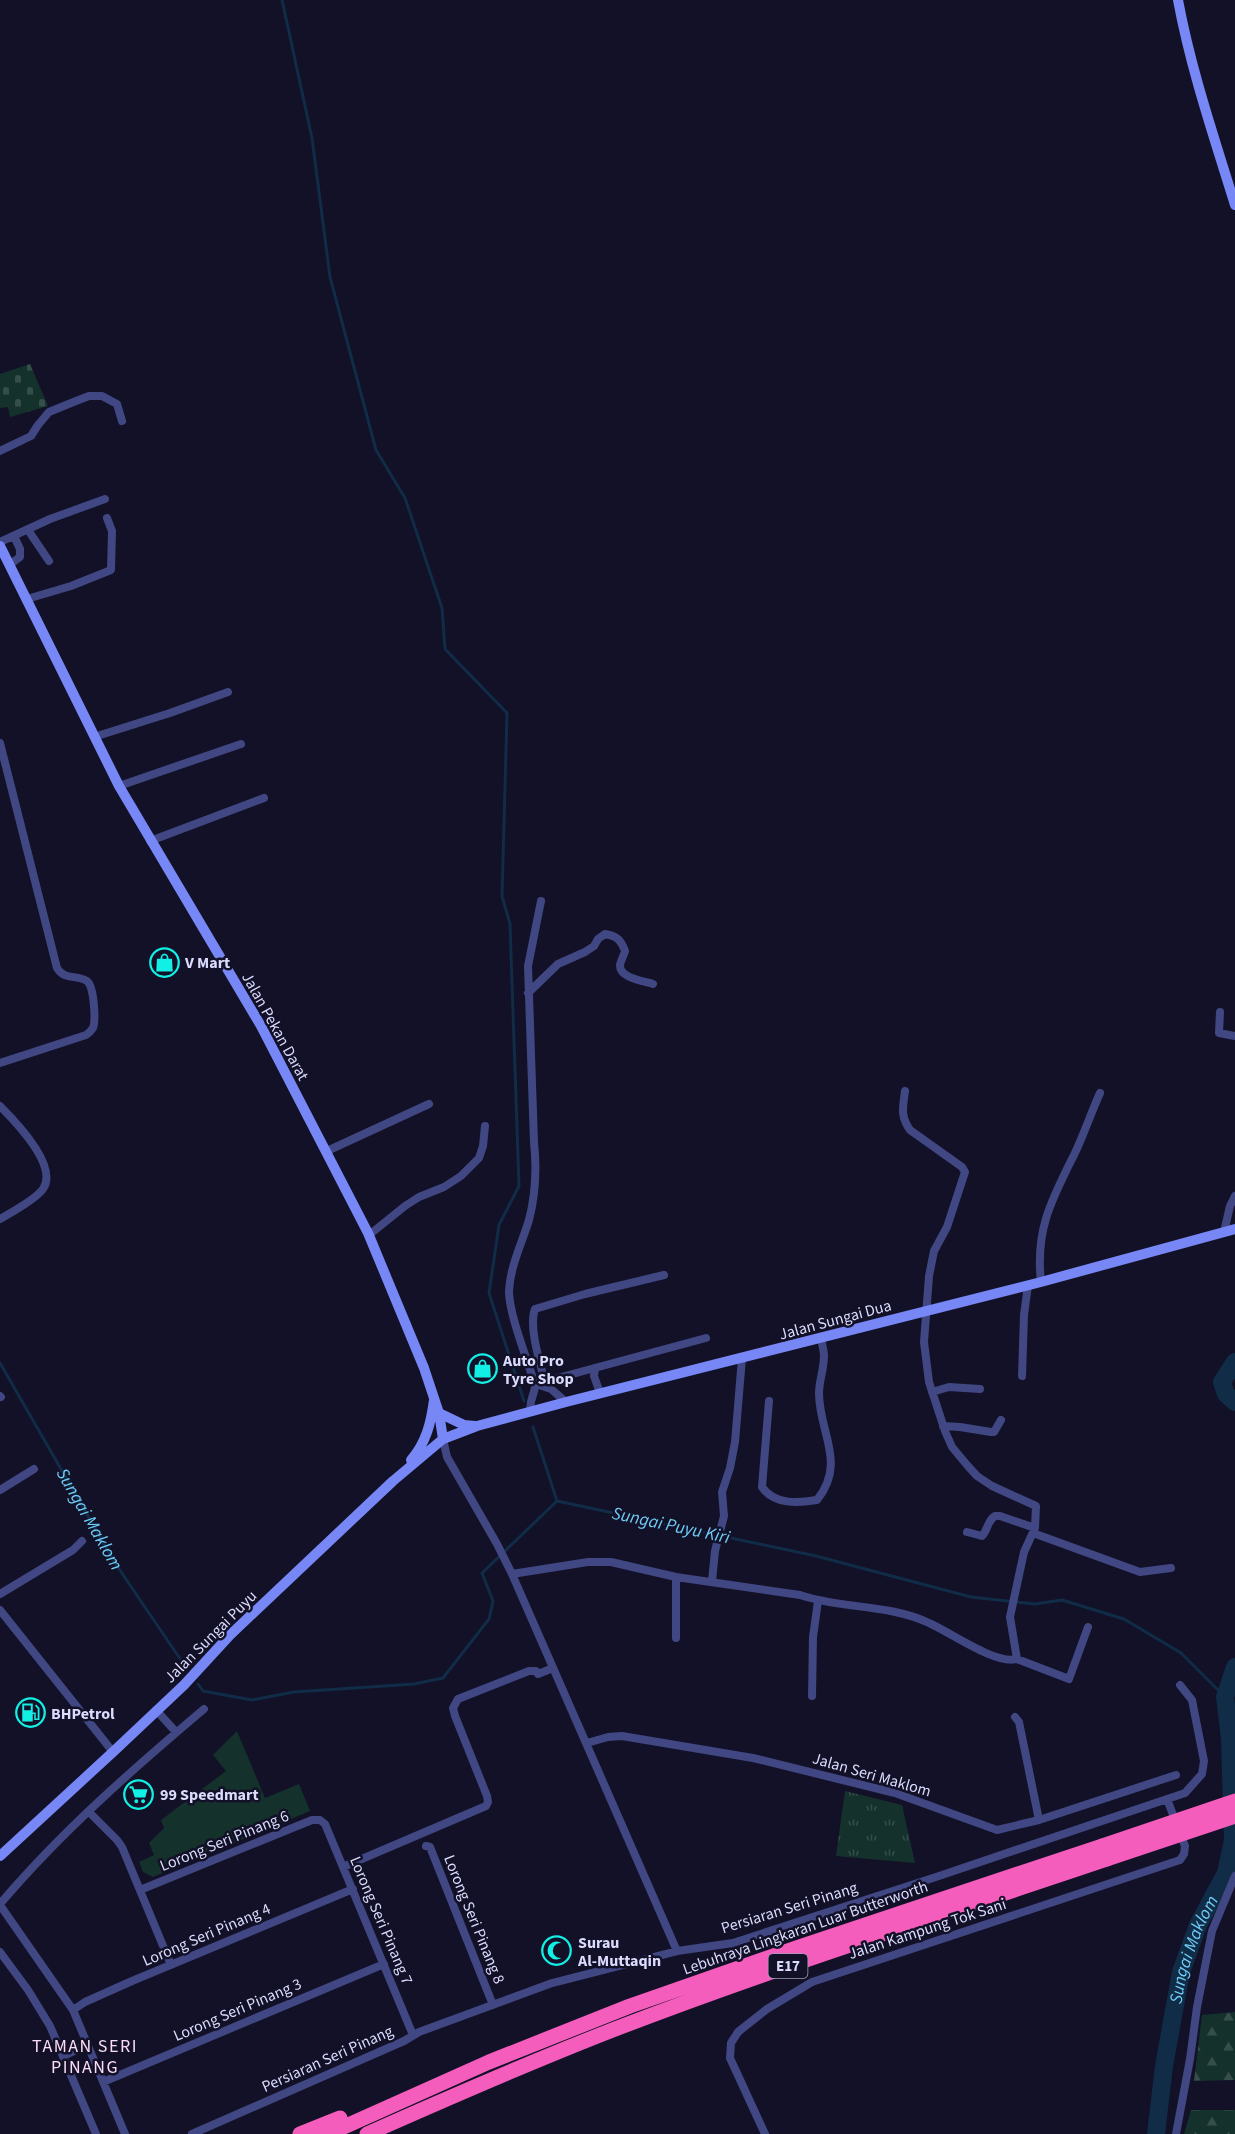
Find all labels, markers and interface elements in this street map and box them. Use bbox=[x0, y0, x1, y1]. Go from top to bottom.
shop icon: V Mart bbox=[148, 946, 180, 978]
place label: V Mart bbox=[184, 952, 230, 974]
street label: Jalan Pekan Darat bbox=[236, 968, 314, 1085]
street label: Jalan Sungai Dua bbox=[777, 1294, 894, 1346]
place label: Auto Pro Tyre Shop bbox=[502, 1350, 574, 1390]
shop icon: Auto Pro Tyre Shop bbox=[466, 1353, 498, 1385]
water label: Sungai Maklom bbox=[50, 1464, 129, 1575]
water label: Sungai Puyu Kiri bbox=[610, 1501, 733, 1550]
street label: Jalan Sungai Puyu bbox=[160, 1586, 262, 1688]
fuel station icon: BHPetrol bbox=[14, 1697, 46, 1729]
place label: BHPetrol bbox=[51, 1703, 115, 1725]
street label: Jalan Seri Maklom bbox=[810, 1747, 934, 1802]
supermarket icon: 99 Speedmart bbox=[123, 1778, 155, 1810]
place label: 99 Speedmart bbox=[160, 1784, 259, 1806]
street label: Lorong Seri Pinang 6 bbox=[157, 1805, 292, 1877]
street label: Lorong Seri Pinang 8 bbox=[438, 1852, 510, 1987]
street label: Lorong Seri Pinang 7 bbox=[344, 1853, 418, 1988]
street label: Lebuhraya Lingkaran Luar Butterworth bbox=[680, 1876, 931, 1980]
street label: Persiaran Seri Pinang bbox=[718, 1877, 860, 1939]
water label: Sungai Maklom bbox=[1163, 1891, 1225, 2006]
street label: Jalan Kampung Tok Sani bbox=[846, 1893, 1009, 1965]
street label: Lorong Seri Pinang 4 bbox=[139, 1898, 274, 1972]
place label: Surau Al-Muttaqin bbox=[577, 1932, 661, 1972]
mosque icon: Surau Al-Muttaqin bbox=[541, 1935, 573, 1967]
road number: E17 bbox=[768, 1954, 808, 1978]
street label: Lorong Seri Pinang 3 bbox=[170, 1973, 305, 2047]
street label: Persiaran Seri Pinang bbox=[258, 2020, 397, 2098]
district label: TAMAN SERI PINANG bbox=[32, 2034, 138, 2080]

